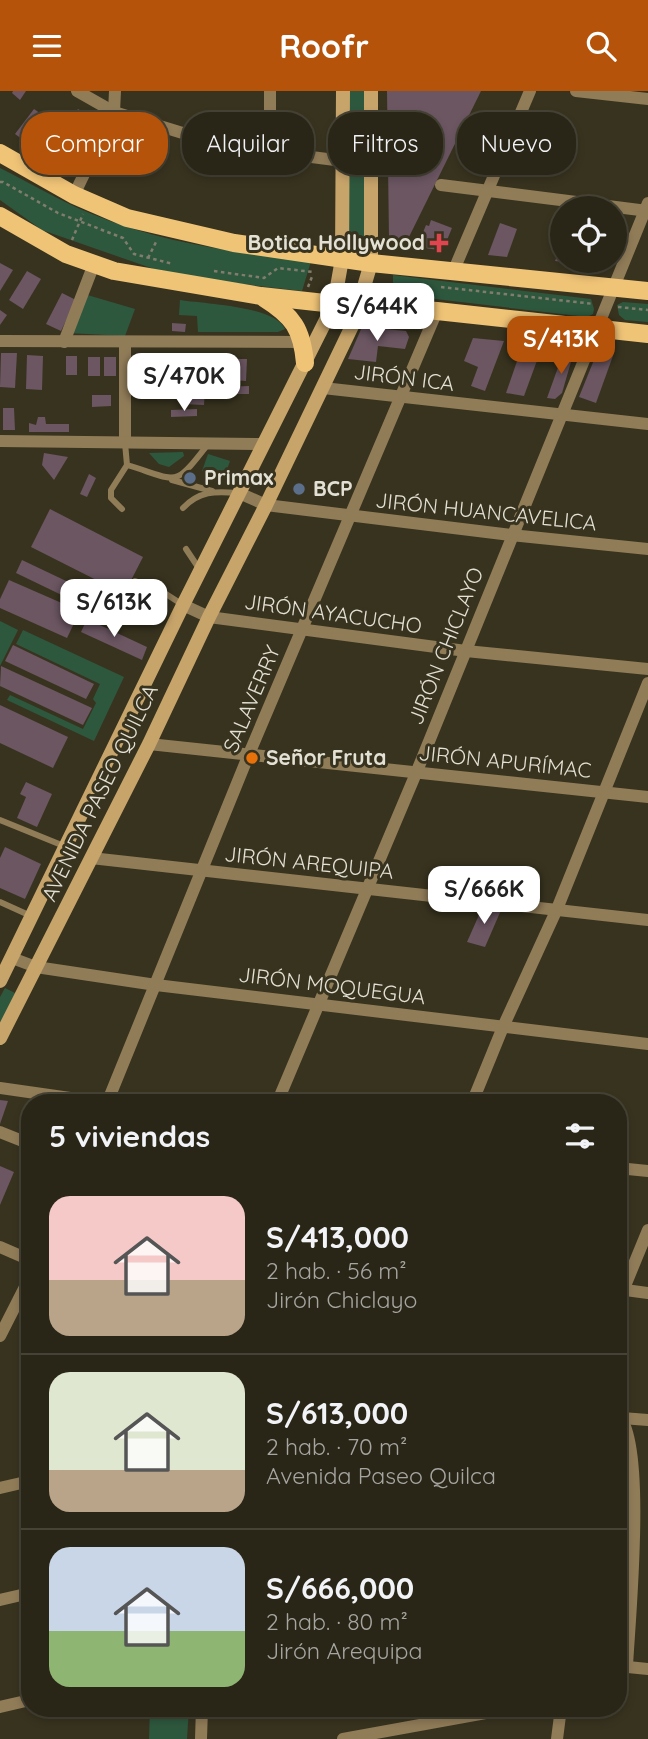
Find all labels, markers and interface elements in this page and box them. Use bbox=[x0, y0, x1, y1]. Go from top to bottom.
text: Roofr bbox=[279, 26, 369, 66]
icon: menu bbox=[28, 27, 66, 65]
icon: search bbox=[582, 27, 620, 65]
chip: Comprar bbox=[21, 112, 168, 175]
chip: Alquilar bbox=[182, 112, 314, 175]
chip: Filtros bbox=[328, 112, 443, 175]
chip: Nuevo bbox=[457, 112, 576, 175]
map controls bbox=[550, 196, 627, 273]
button: locate bbox=[550, 196, 627, 273]
place label: Botica Hollywood bbox=[248, 229, 425, 255]
marker: Botica Hollywood bbox=[431, 235, 447, 251]
pin: S/644K bbox=[320, 283, 434, 343]
text: S/644K bbox=[336, 291, 418, 320]
pin: S/413K bbox=[504, 317, 618, 376]
text: S/413K bbox=[523, 324, 599, 353]
pin: S/470K bbox=[127, 353, 241, 413]
street label: JIRÓN ICA bbox=[352, 358, 456, 396]
text: S/470K bbox=[143, 361, 225, 390]
place label: Primax bbox=[204, 464, 274, 490]
marker: Primax bbox=[182, 470, 198, 486]
place label: BCP bbox=[313, 475, 353, 501]
marker: BCP bbox=[291, 481, 307, 497]
street label: JIRÓN HUANCAVELICA bbox=[374, 486, 598, 536]
street label: JIRÓN CHICLAYO bbox=[402, 563, 488, 728]
pin: S/613K bbox=[57, 580, 171, 639]
text: S/613K bbox=[76, 587, 152, 616]
street label: JIRÓN AYACUCHO bbox=[243, 588, 424, 638]
street label: SALAVERRY bbox=[217, 641, 285, 756]
street label: AVENIDA PASEO QUILCA bbox=[35, 680, 163, 905]
street label: JIRÓN APURÍMAC bbox=[418, 739, 593, 783]
place label: Señor Fruta bbox=[266, 744, 386, 770]
marker: Señor Fruta bbox=[244, 750, 260, 766]
street label: JIRÓN AREQUIPA bbox=[223, 840, 395, 884]
pin: S/666K bbox=[427, 867, 541, 926]
text: S/666K bbox=[444, 874, 524, 903]
street label: JIRÓN MOQUEGUA bbox=[237, 961, 427, 1009]
text: 5 viviendas bbox=[49, 1117, 210, 1155]
icon: filters bbox=[561, 1117, 599, 1155]
text: S/413,000 bbox=[266, 1218, 409, 1256]
icon: home bbox=[105, 1224, 189, 1308]
text: 2 hab. · 56 m² bbox=[266, 1256, 407, 1285]
text: Jirón Chiclayo bbox=[266, 1285, 417, 1314]
text: S/613,000 bbox=[266, 1394, 408, 1432]
icon: home bbox=[105, 1400, 189, 1484]
text: 2 hab. · 70 m² bbox=[266, 1432, 407, 1461]
text: Avenida Paseo Quilca bbox=[266, 1461, 496, 1490]
text: S/666,000 bbox=[266, 1569, 414, 1607]
icon: home bbox=[105, 1575, 189, 1659]
text: 2 hab. · 80 m² bbox=[266, 1607, 408, 1636]
text: Jirón Arequipa bbox=[266, 1636, 422, 1665]

